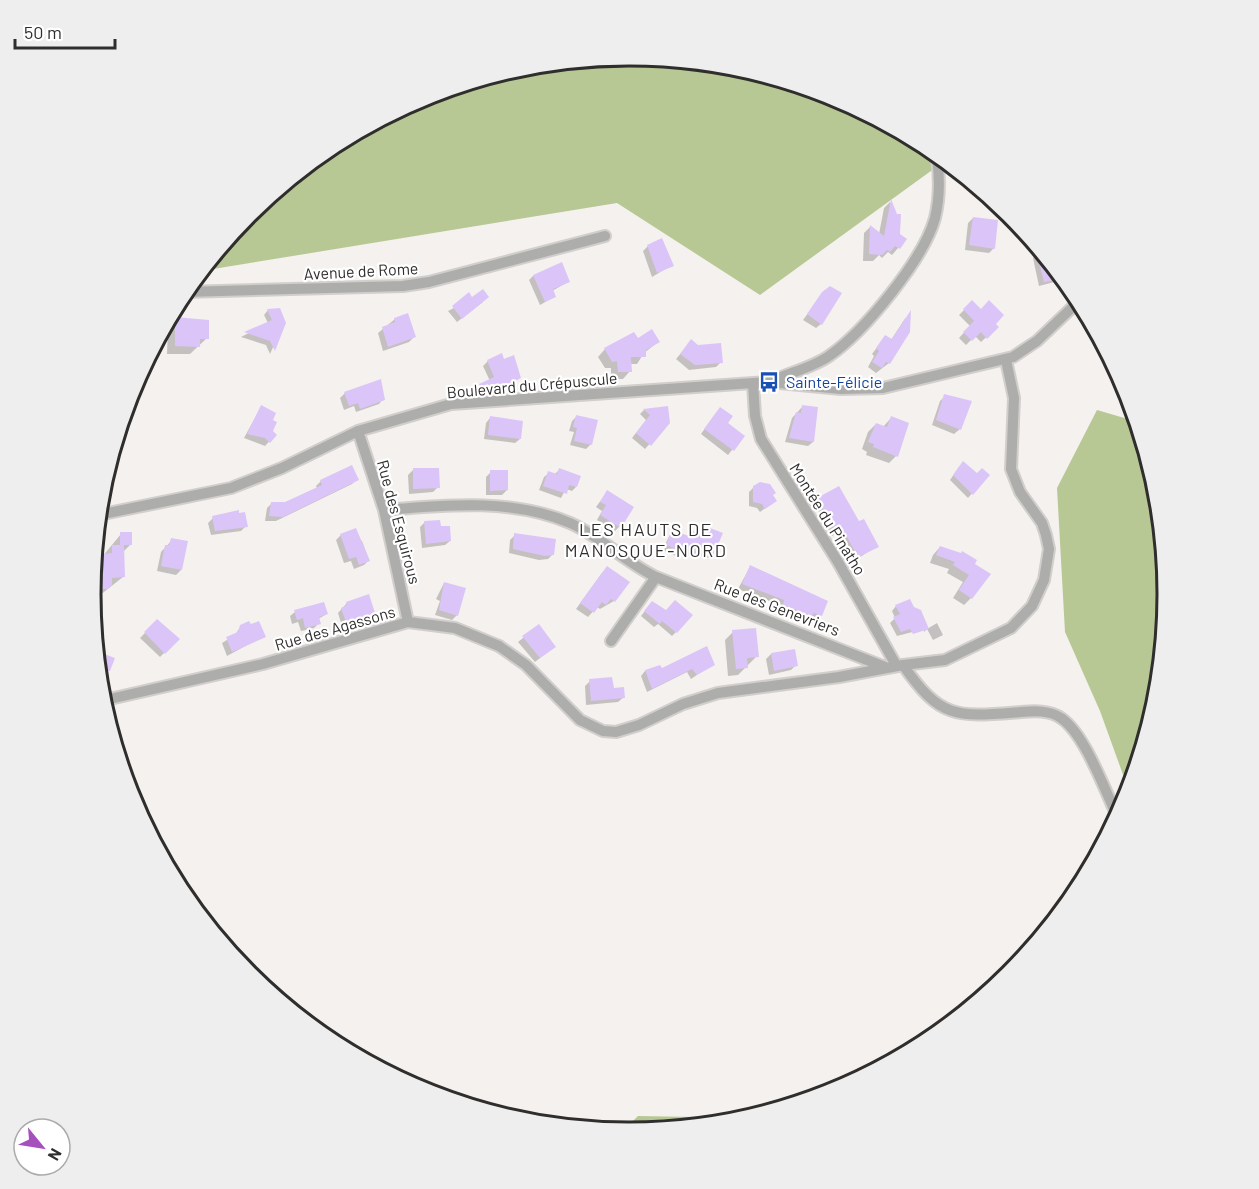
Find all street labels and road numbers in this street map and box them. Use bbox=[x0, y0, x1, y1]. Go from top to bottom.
street label: Avenue de Rome bbox=[303, 258, 419, 283]
street label: Boulevard du Crépuscule bbox=[446, 368, 618, 401]
street label: Rue des Esquirous bbox=[374, 458, 425, 586]
street label: Montée du Pinatho bbox=[786, 459, 871, 578]
street label: Rue des Genevriers bbox=[712, 574, 843, 639]
street label: Rue des Agassons bbox=[272, 601, 397, 654]

